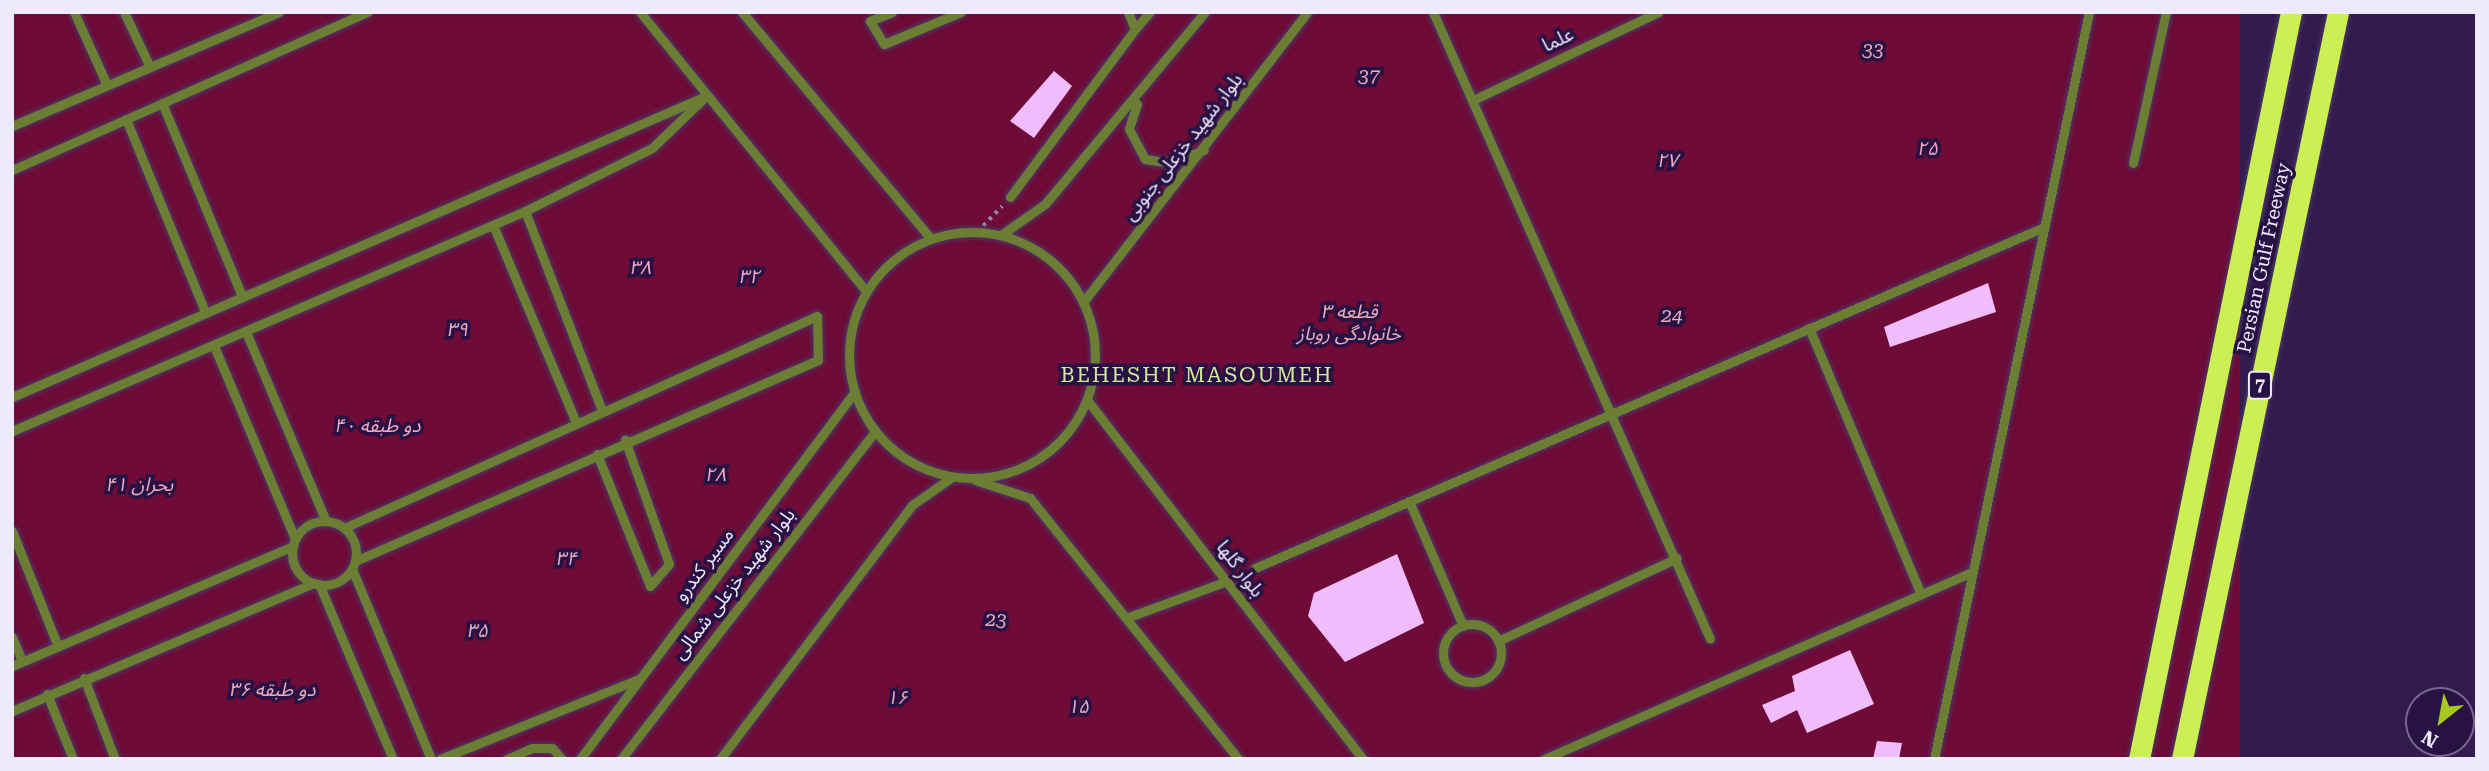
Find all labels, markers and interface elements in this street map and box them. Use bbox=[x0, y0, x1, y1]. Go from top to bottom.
street label: علما bbox=[1539, 23, 1577, 57]
park label: 33 bbox=[1862, 39, 1884, 61]
park label: 37 bbox=[1358, 65, 1380, 87]
street label: بلوار شهید خزعلی جنوبی bbox=[1118, 69, 1248, 225]
park label: ۲۵ bbox=[1916, 138, 1938, 160]
park label: ۲۷ bbox=[1656, 150, 1678, 172]
street label: Persian Gulf Freeway bbox=[2233, 161, 2295, 355]
park label: ۳۸ bbox=[629, 257, 651, 279]
park label: ۳۲ bbox=[738, 266, 760, 288]
park label: قطعه ۳ خانوادگی روباز bbox=[1297, 301, 1401, 345]
park label: 24 bbox=[1661, 305, 1683, 327]
park label: ۳۹ bbox=[446, 319, 468, 341]
district label: BEHESHT MASOUMEH bbox=[1063, 362, 1331, 388]
road number: 7 bbox=[2248, 370, 2272, 400]
park label: ۴۰ دو طبقه bbox=[334, 415, 420, 437]
park label: ۲۸ bbox=[704, 464, 726, 486]
park label: ۴۱ بحران bbox=[105, 474, 173, 496]
street label: بلوار شهید خزعلی شمالی bbox=[668, 504, 800, 664]
street label: مسیر کندرو bbox=[669, 524, 739, 606]
street label: بلوار گلها bbox=[1211, 536, 1269, 602]
park label: ۳۴ bbox=[555, 548, 577, 570]
park label: 23 bbox=[985, 609, 1007, 631]
park label: ۳۵ bbox=[466, 620, 488, 642]
park label: ۳۶ دو طبقه bbox=[229, 679, 315, 701]
park label: ۱۶ bbox=[886, 687, 908, 709]
north arrow bbox=[2405, 687, 2475, 757]
park label: ۱۵ bbox=[1067, 696, 1089, 718]
text: N bbox=[2418, 725, 2442, 752]

